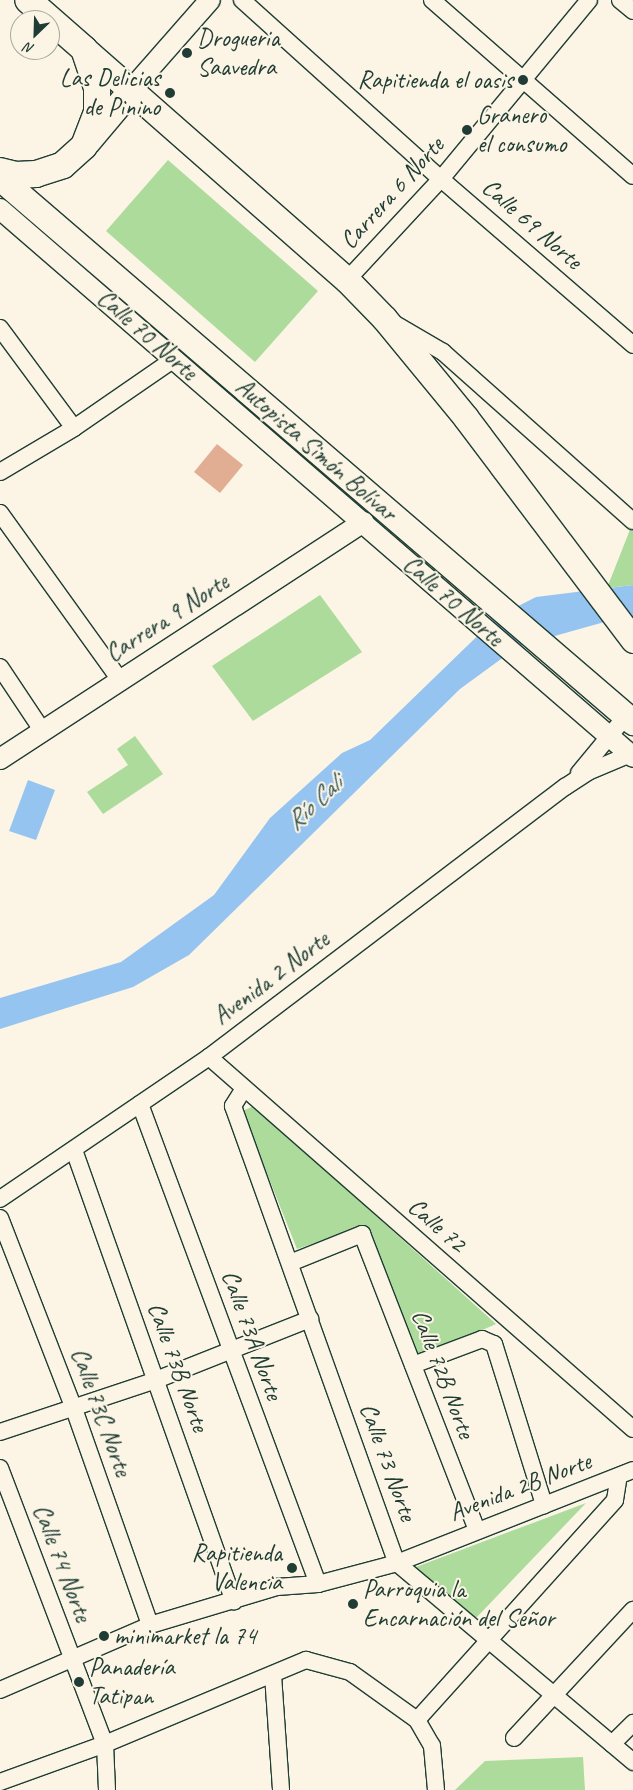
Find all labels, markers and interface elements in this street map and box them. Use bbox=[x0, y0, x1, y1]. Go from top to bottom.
north arrow bbox=[10, 10, 60, 60]
place label: Drogueria Saavedra bbox=[197, 24, 279, 83]
text: N bbox=[22, 39, 37, 58]
marker: Drogueria Saavedra bbox=[181, 47, 193, 59]
place label: Las Delicias de Pinino bbox=[59, 64, 160, 123]
place label: Rapitienda el oasis bbox=[357, 65, 513, 95]
marker: Rapitienda el oasis bbox=[517, 74, 529, 86]
marker: Las Delicias de Pinino bbox=[164, 87, 176, 99]
place label: Granero el consumo bbox=[477, 101, 565, 160]
marker: Granero el consumo bbox=[461, 124, 473, 136]
street label: Carrera 6 Norte bbox=[334, 131, 450, 255]
street label: Calle 69 Norte bbox=[476, 172, 588, 276]
street label: Calle 70 Norte bbox=[91, 283, 203, 387]
street label: Autopista Simón Bolívar bbox=[230, 372, 402, 528]
street label: Calle 70 Norte bbox=[397, 549, 509, 653]
street label: Carrera 9 Norte bbox=[100, 567, 234, 669]
water label: Río Cali bbox=[279, 769, 349, 837]
street label: Avenida 2 Norte bbox=[207, 925, 335, 1031]
street label: Calle 72 bbox=[402, 1191, 472, 1259]
street label: Calle 73A Norte bbox=[215, 1266, 289, 1404]
street label: Calle 73B Norte bbox=[141, 1298, 215, 1436]
street label: Calle 72B Norte bbox=[405, 1305, 481, 1443]
street label: Calle 73C Norte bbox=[64, 1343, 138, 1481]
street label: Calle 73 Norte bbox=[353, 1399, 423, 1525]
street label: Avenida 2B Norte bbox=[444, 1446, 596, 1528]
street label: Calle 74 Norte bbox=[26, 1500, 98, 1626]
place label: Rapitienda Valencia bbox=[192, 1539, 282, 1598]
marker: Rapitienda Valencia bbox=[286, 1562, 298, 1574]
place label: Parroquia la Encarnación del Señor bbox=[363, 1575, 554, 1634]
marker: Parroquia la Encarnación del Señor bbox=[347, 1598, 359, 1610]
place label: minimarket la 74 bbox=[114, 1621, 257, 1651]
marker: minimarket la 74 bbox=[98, 1630, 110, 1642]
place label: Panadería Tatipan bbox=[89, 1653, 174, 1712]
marker: Panadería Tatipan bbox=[73, 1676, 85, 1688]

